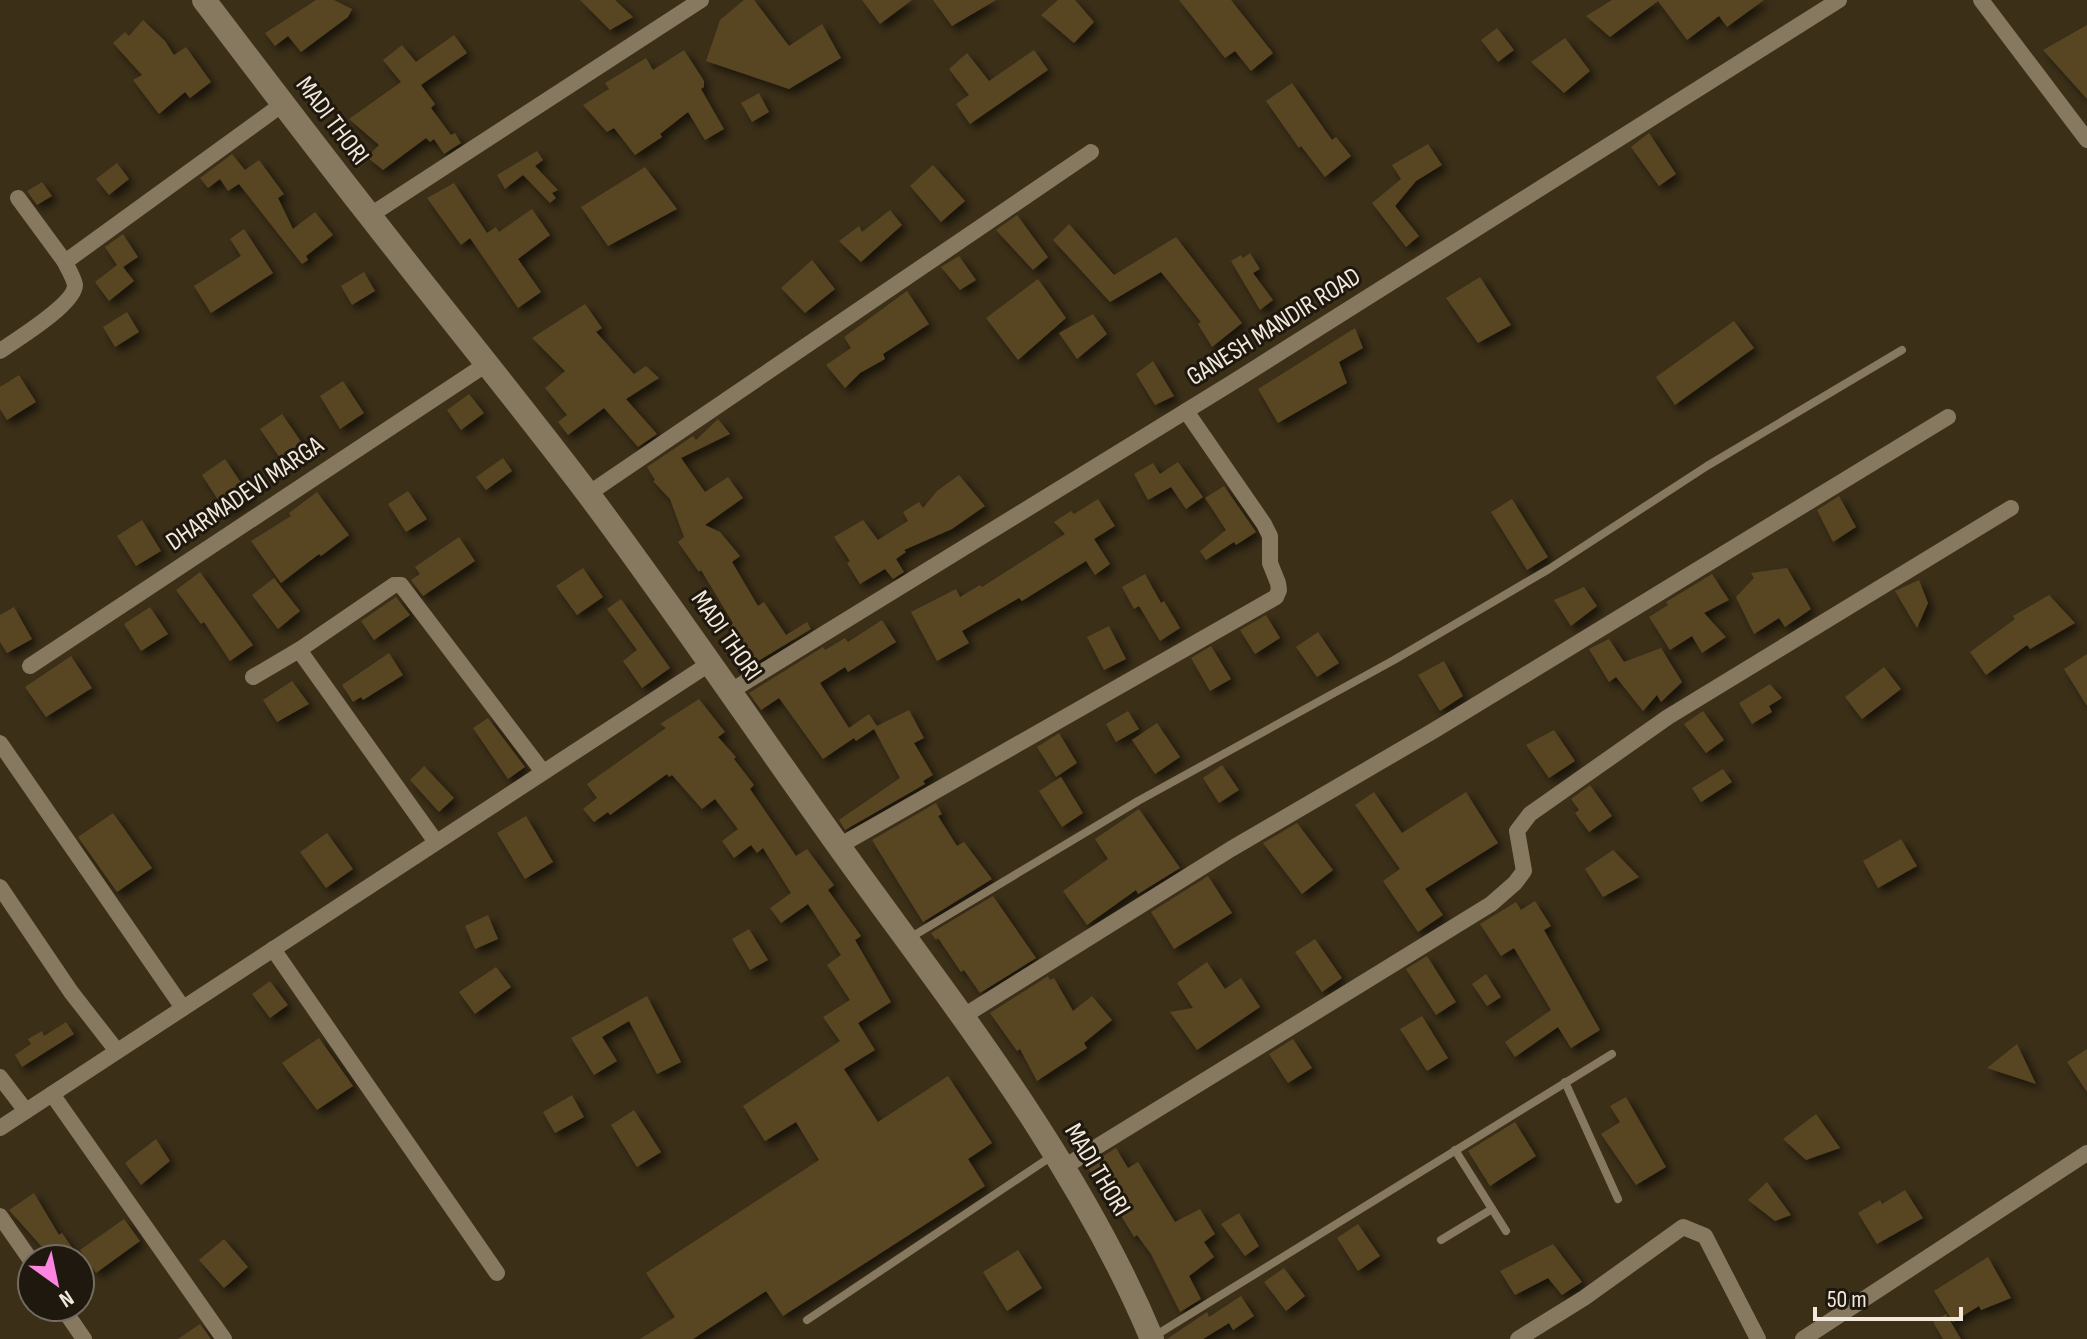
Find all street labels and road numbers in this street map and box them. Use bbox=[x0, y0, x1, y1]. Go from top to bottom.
street label: MADI THORI bbox=[289, 71, 375, 171]
street label: GANESH MANDIR ROAD bbox=[1181, 261, 1367, 393]
street label: DHARMADEVI MARGA bbox=[161, 430, 330, 558]
street label: MADI THORI bbox=[684, 585, 768, 687]
street label: MADI THORI bbox=[1057, 1118, 1137, 1222]

